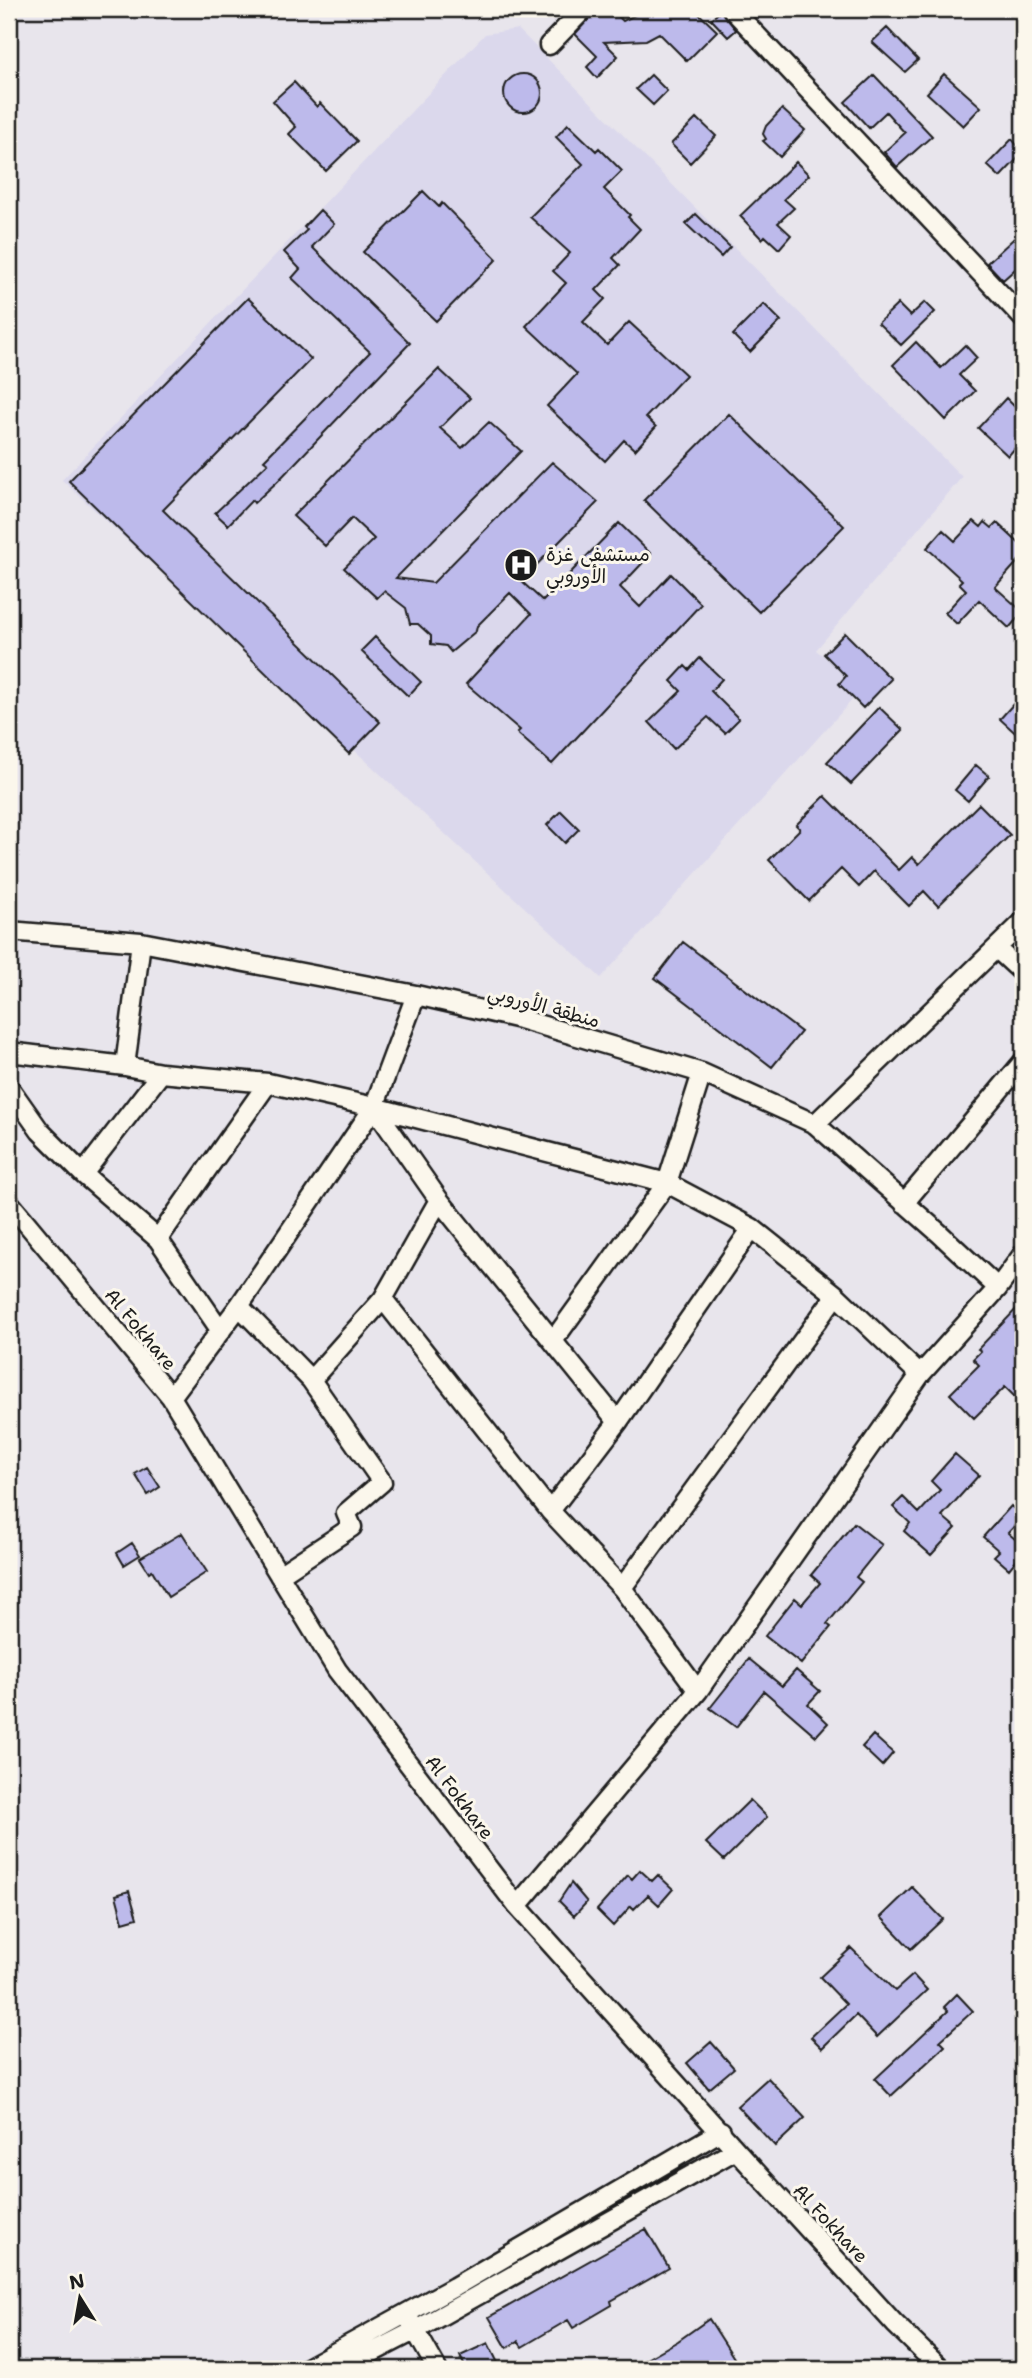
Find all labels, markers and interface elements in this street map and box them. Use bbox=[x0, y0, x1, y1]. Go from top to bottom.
place label: مستشفى غزة الأوروبي bbox=[546, 542, 650, 593]
hospital icon: مستشفى غزة الأوروبي bbox=[502, 546, 540, 584]
street label: منطقة الأوروبي bbox=[484, 980, 603, 1037]
street label: Al Fokhare bbox=[99, 1283, 182, 1375]
street label: Al Fokhare bbox=[420, 1750, 500, 1845]
street label: Al Fokhare bbox=[788, 2178, 874, 2268]
north arrow bbox=[46, 2262, 116, 2332]
text: N bbox=[67, 2268, 87, 2296]

